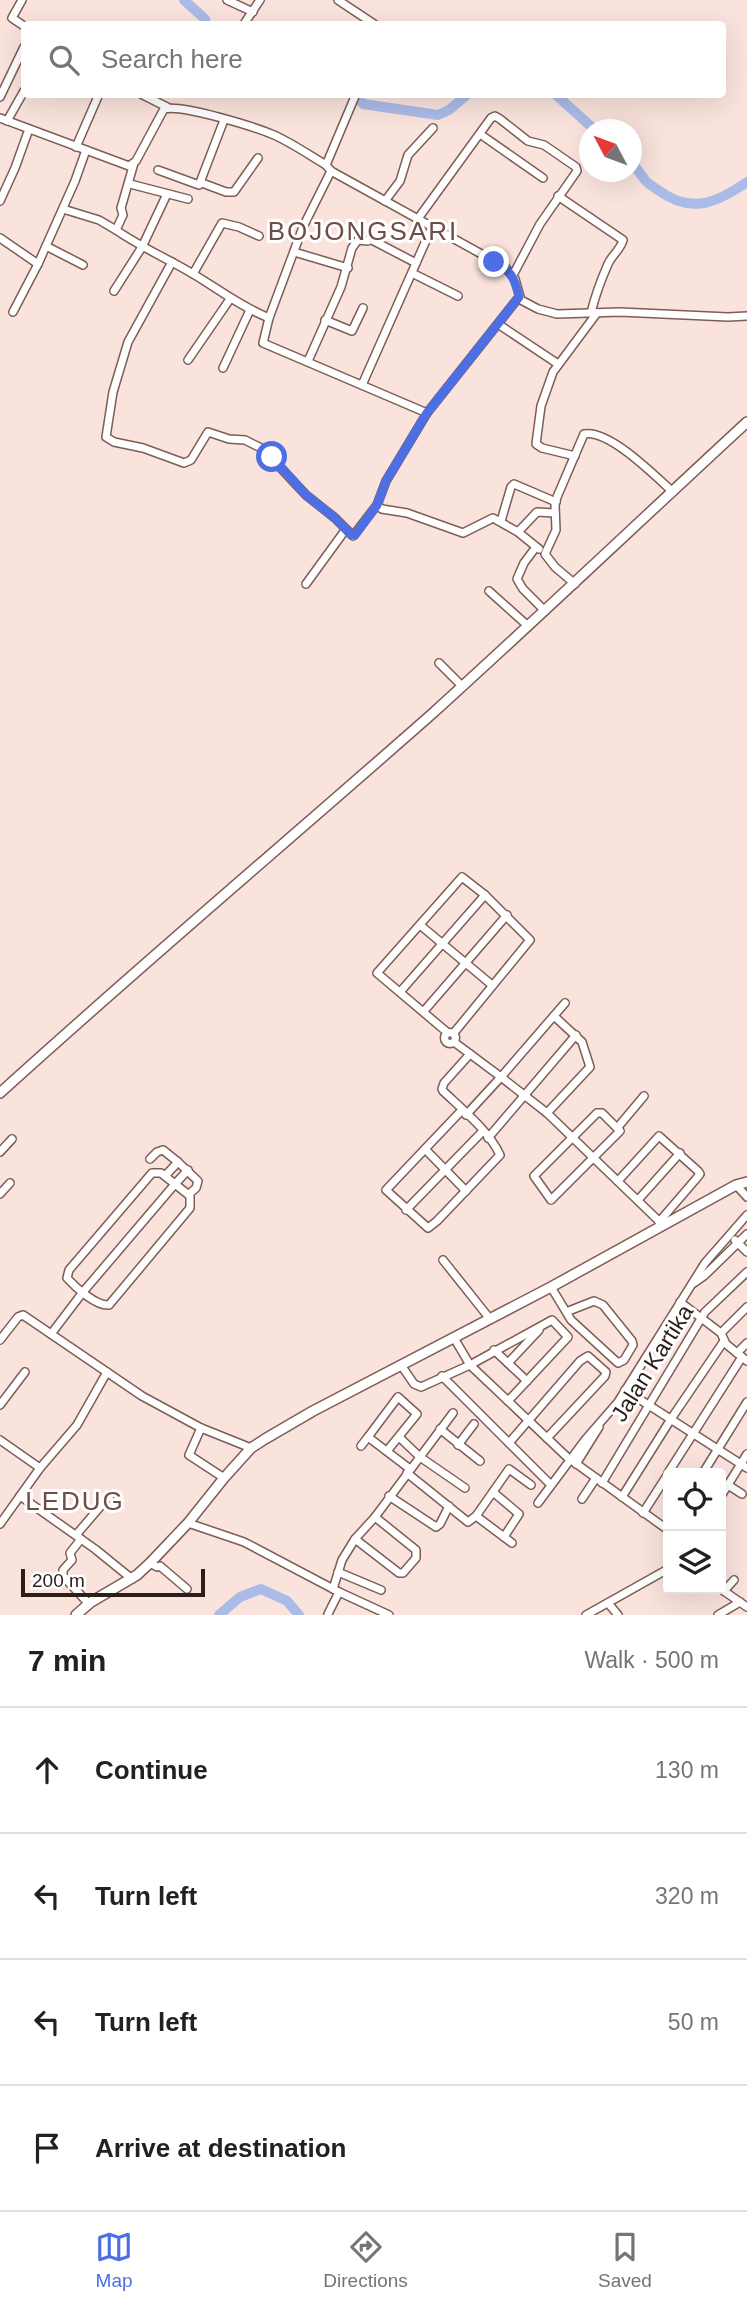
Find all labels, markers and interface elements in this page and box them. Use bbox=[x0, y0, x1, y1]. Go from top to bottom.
search box bbox=[21, 21, 726, 98]
icon: search bbox=[45, 41, 83, 79]
text: Search here bbox=[101, 44, 243, 74]
north arrow bbox=[579, 119, 642, 182]
district label: BOJONGSARI bbox=[268, 216, 458, 246]
route end bbox=[478, 246, 509, 277]
route start bbox=[256, 441, 287, 472]
street label: Jalan Kartika bbox=[606, 1300, 698, 1426]
map controls bbox=[663, 1468, 726, 1594]
button: locate bbox=[663, 1468, 726, 1531]
district label: LEDUG bbox=[25, 1486, 125, 1516]
button: layers bbox=[663, 1531, 726, 1594]
scale bar bbox=[21, 1566, 205, 1598]
text: 200 m bbox=[32, 1570, 85, 1591]
text: 7 min bbox=[28, 1644, 106, 1677]
text: Walk · 500 m bbox=[584, 1647, 719, 1673]
icon: ahead bbox=[28, 1751, 66, 1789]
text: Continue bbox=[95, 1755, 208, 1785]
text: 130 m bbox=[655, 1757, 719, 1783]
icon: left bbox=[28, 1877, 66, 1915]
text: Turn left bbox=[95, 1881, 197, 1911]
text: 320 m bbox=[655, 1883, 719, 1909]
icon: left bbox=[28, 2003, 66, 2041]
text: Turn left bbox=[95, 2007, 197, 2037]
text: 50 m bbox=[668, 2009, 719, 2035]
icon: arrive bbox=[28, 2129, 66, 2167]
text: Arrive at destination bbox=[95, 2133, 346, 2163]
tab: Map bbox=[95, 2228, 133, 2292]
tab: Directions bbox=[323, 2228, 408, 2292]
tab: Saved bbox=[598, 2228, 652, 2292]

